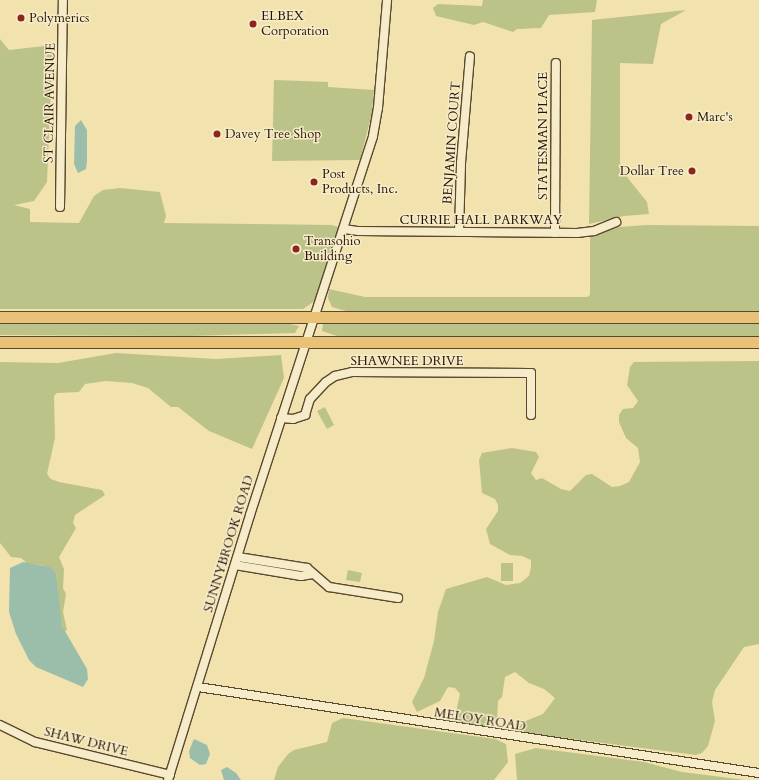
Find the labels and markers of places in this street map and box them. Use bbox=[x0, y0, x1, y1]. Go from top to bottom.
place label: ELBEX Corporation bbox=[261, 9, 329, 40]
place label: Polymerics bbox=[29, 10, 89, 26]
marker: Polymerics bbox=[16, 13, 26, 23]
marker: ELBEX Corporation bbox=[248, 19, 258, 29]
place label: Marc's bbox=[697, 109, 733, 125]
marker: Marc's bbox=[684, 112, 694, 122]
place label: Davey Tree Shop bbox=[225, 126, 321, 142]
marker: Davey Tree Shop bbox=[212, 129, 222, 139]
place label: Dollar Tree bbox=[620, 163, 684, 179]
marker: Dollar Tree bbox=[687, 166, 697, 176]
place label: Post Products, Inc. bbox=[322, 167, 398, 198]
marker: Post Products, Inc. bbox=[309, 177, 319, 187]
place label: Transohio Building bbox=[304, 234, 360, 265]
marker: Transohio Building bbox=[291, 244, 301, 254]

